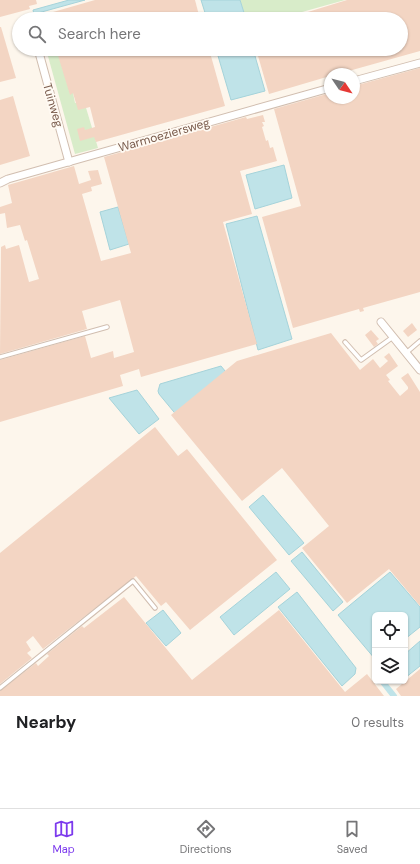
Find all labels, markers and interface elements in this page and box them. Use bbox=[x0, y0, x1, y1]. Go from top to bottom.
search box bbox=[12, 12, 408, 56]
icon: search bbox=[26, 23, 48, 45]
text: Search here bbox=[58, 24, 141, 44]
north arrow bbox=[324, 68, 360, 104]
street label: Tuinweg bbox=[39, 81, 67, 129]
street label: Warmoeziersweg bbox=[116, 114, 212, 156]
map controls bbox=[372, 612, 408, 684]
button: locate bbox=[372, 612, 408, 648]
button: layers bbox=[372, 648, 408, 684]
text: Nearby bbox=[16, 711, 76, 733]
text: 0 results bbox=[351, 714, 404, 731]
tab: Map bbox=[53, 818, 75, 856]
tab: Directions bbox=[180, 818, 232, 856]
tab: Saved bbox=[337, 818, 367, 856]

